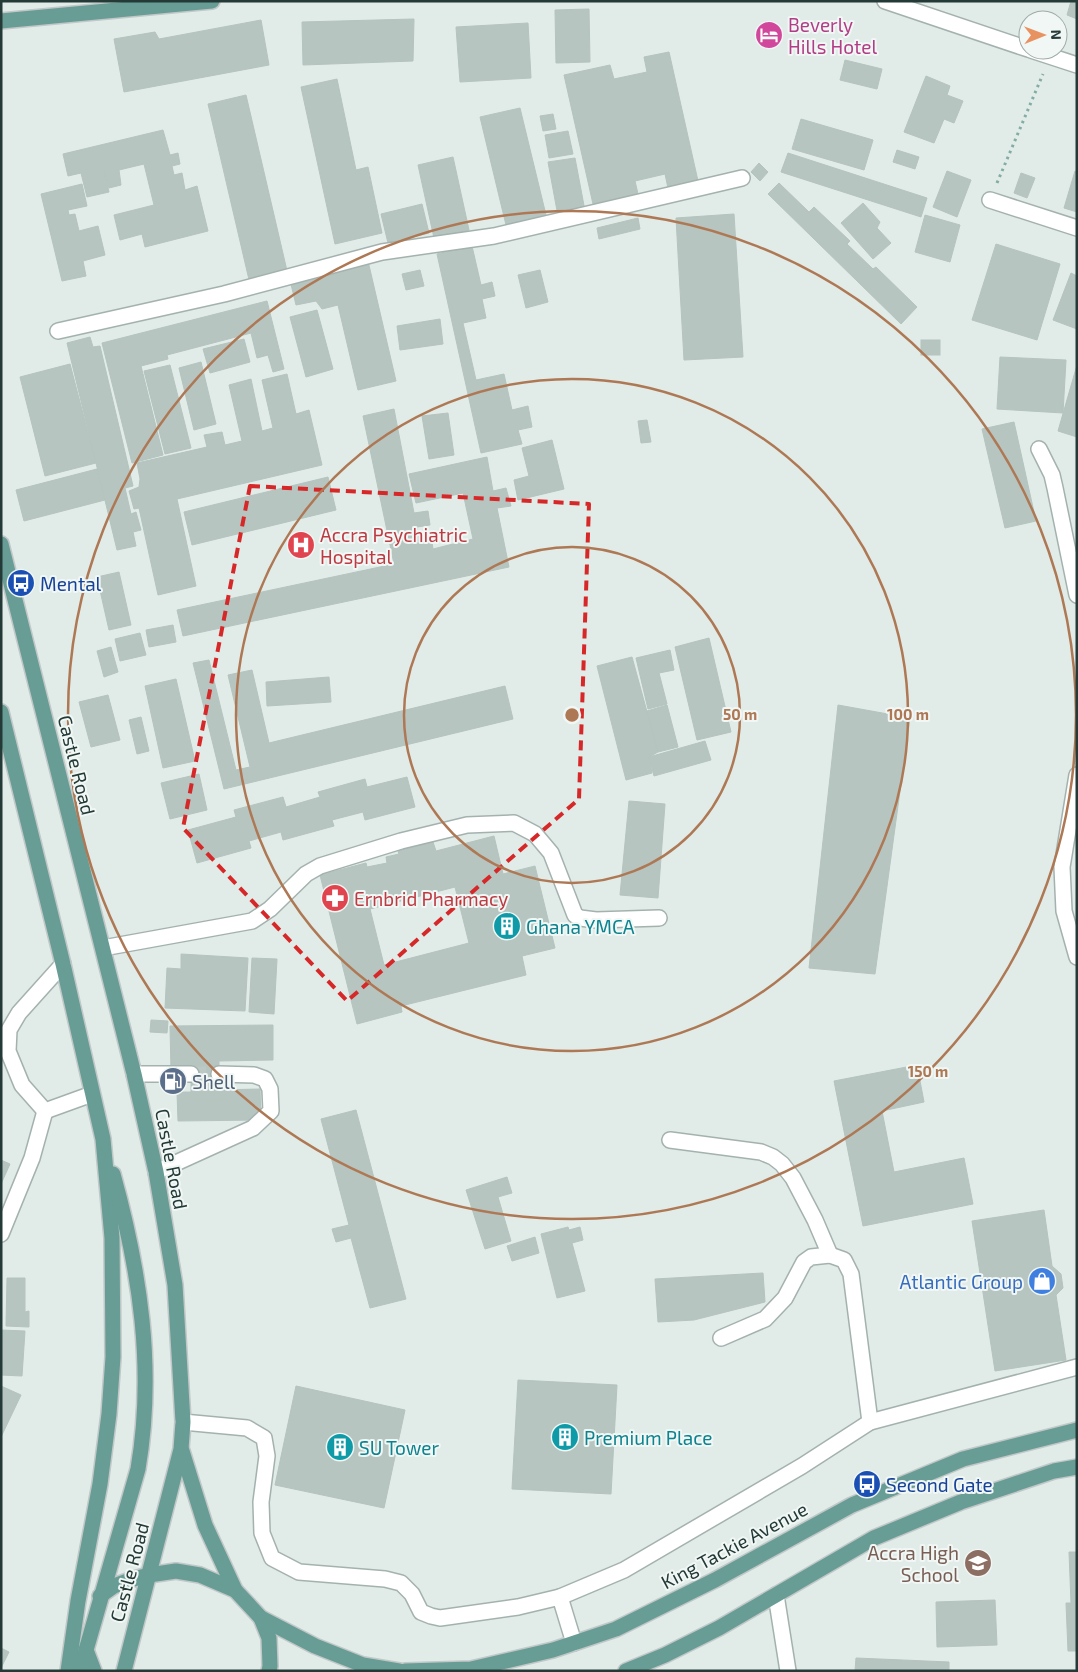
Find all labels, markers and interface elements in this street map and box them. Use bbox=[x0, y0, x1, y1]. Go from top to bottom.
north arrow bbox=[1018, 10, 1068, 60]
place label: Beverly Hills Hotel bbox=[788, 13, 877, 58]
hotel icon: Beverly Hills Hotel bbox=[754, 20, 784, 50]
text: N bbox=[1048, 30, 1065, 40]
place label: Accra Psychiatric Hospital bbox=[320, 523, 468, 568]
hospital icon: Accra Psychiatric Hospital bbox=[286, 530, 316, 560]
bus stop icon: Mental bbox=[6, 568, 36, 598]
place label: Mental bbox=[40, 572, 102, 595]
text: 50 m bbox=[723, 705, 757, 723]
text: 100 m bbox=[887, 705, 929, 723]
centre of rings bbox=[563, 706, 581, 724]
street label: Castle Road bbox=[54, 713, 100, 817]
pharmacy icon: Ernbrid Pharmacy bbox=[320, 883, 350, 913]
place label: Ernbrid Pharmacy bbox=[354, 887, 508, 910]
building icon: Ghana YMCA bbox=[492, 911, 522, 941]
place label: Ghana YMCA bbox=[526, 915, 635, 938]
text: 150 m bbox=[908, 1062, 948, 1080]
fuel station icon: Shell bbox=[158, 1066, 188, 1096]
place label: Shell bbox=[192, 1070, 236, 1093]
street label: Castle Road bbox=[151, 1107, 193, 1211]
shop icon: Atlantic Group bbox=[1027, 1266, 1057, 1296]
place label: Atlantic Group bbox=[900, 1270, 1023, 1293]
building icon: Premium Place bbox=[550, 1422, 580, 1452]
place label: Premium Place bbox=[584, 1426, 712, 1449]
building icon: SU Tower bbox=[325, 1432, 355, 1462]
place label: SU Tower bbox=[359, 1436, 440, 1459]
bus stop icon: Second Gate bbox=[852, 1469, 882, 1499]
place label: Second Gate bbox=[886, 1473, 993, 1496]
street label: King Tackie Avenue bbox=[657, 1497, 811, 1593]
street label: Castle Road bbox=[105, 1520, 153, 1624]
place label: Accra High School bbox=[867, 1541, 959, 1586]
school or university icon: Accra High School bbox=[963, 1548, 993, 1578]

